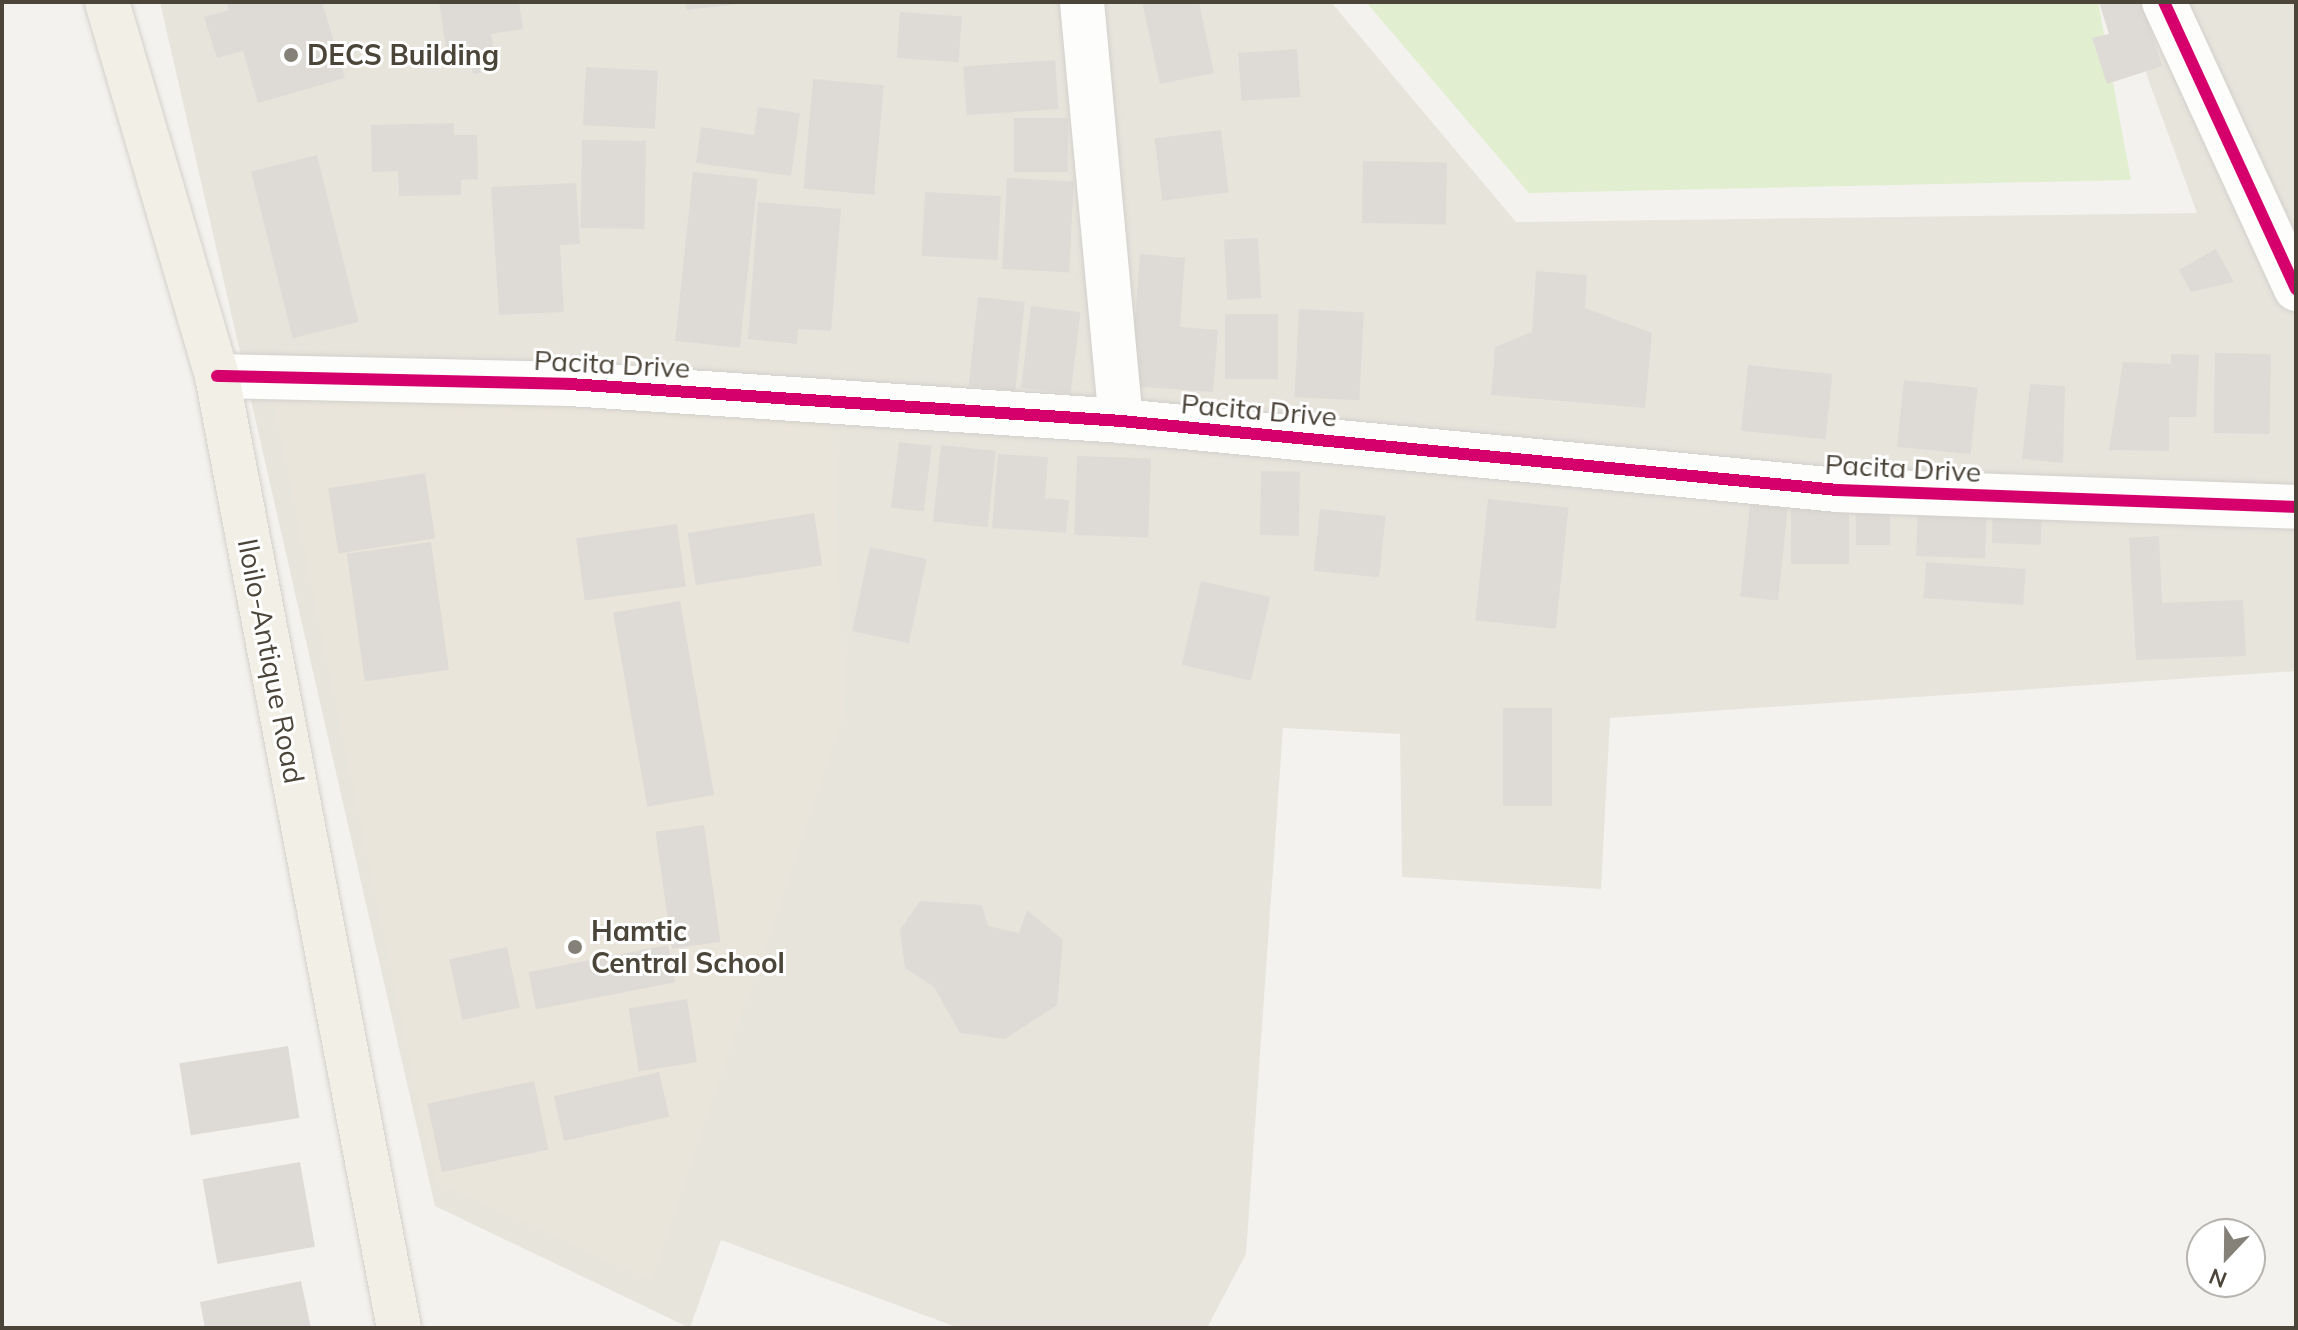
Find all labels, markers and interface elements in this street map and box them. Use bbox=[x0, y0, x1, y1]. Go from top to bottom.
place label: DECS Building bbox=[307, 38, 499, 72]
marker: DECS Building bbox=[282, 46, 300, 64]
street label: Pacita Drive bbox=[533, 343, 691, 385]
street label: Pacita Drive bbox=[1180, 386, 1338, 434]
street label: Pacita Drive bbox=[1824, 447, 1982, 489]
street label: Iloilo-Antique Road bbox=[231, 536, 311, 786]
place label: Hamtic Central School bbox=[591, 914, 785, 980]
marker: Hamtic Central School bbox=[566, 938, 584, 956]
north arrow bbox=[2186, 1218, 2266, 1298]
text: N bbox=[2205, 1262, 2231, 1294]

